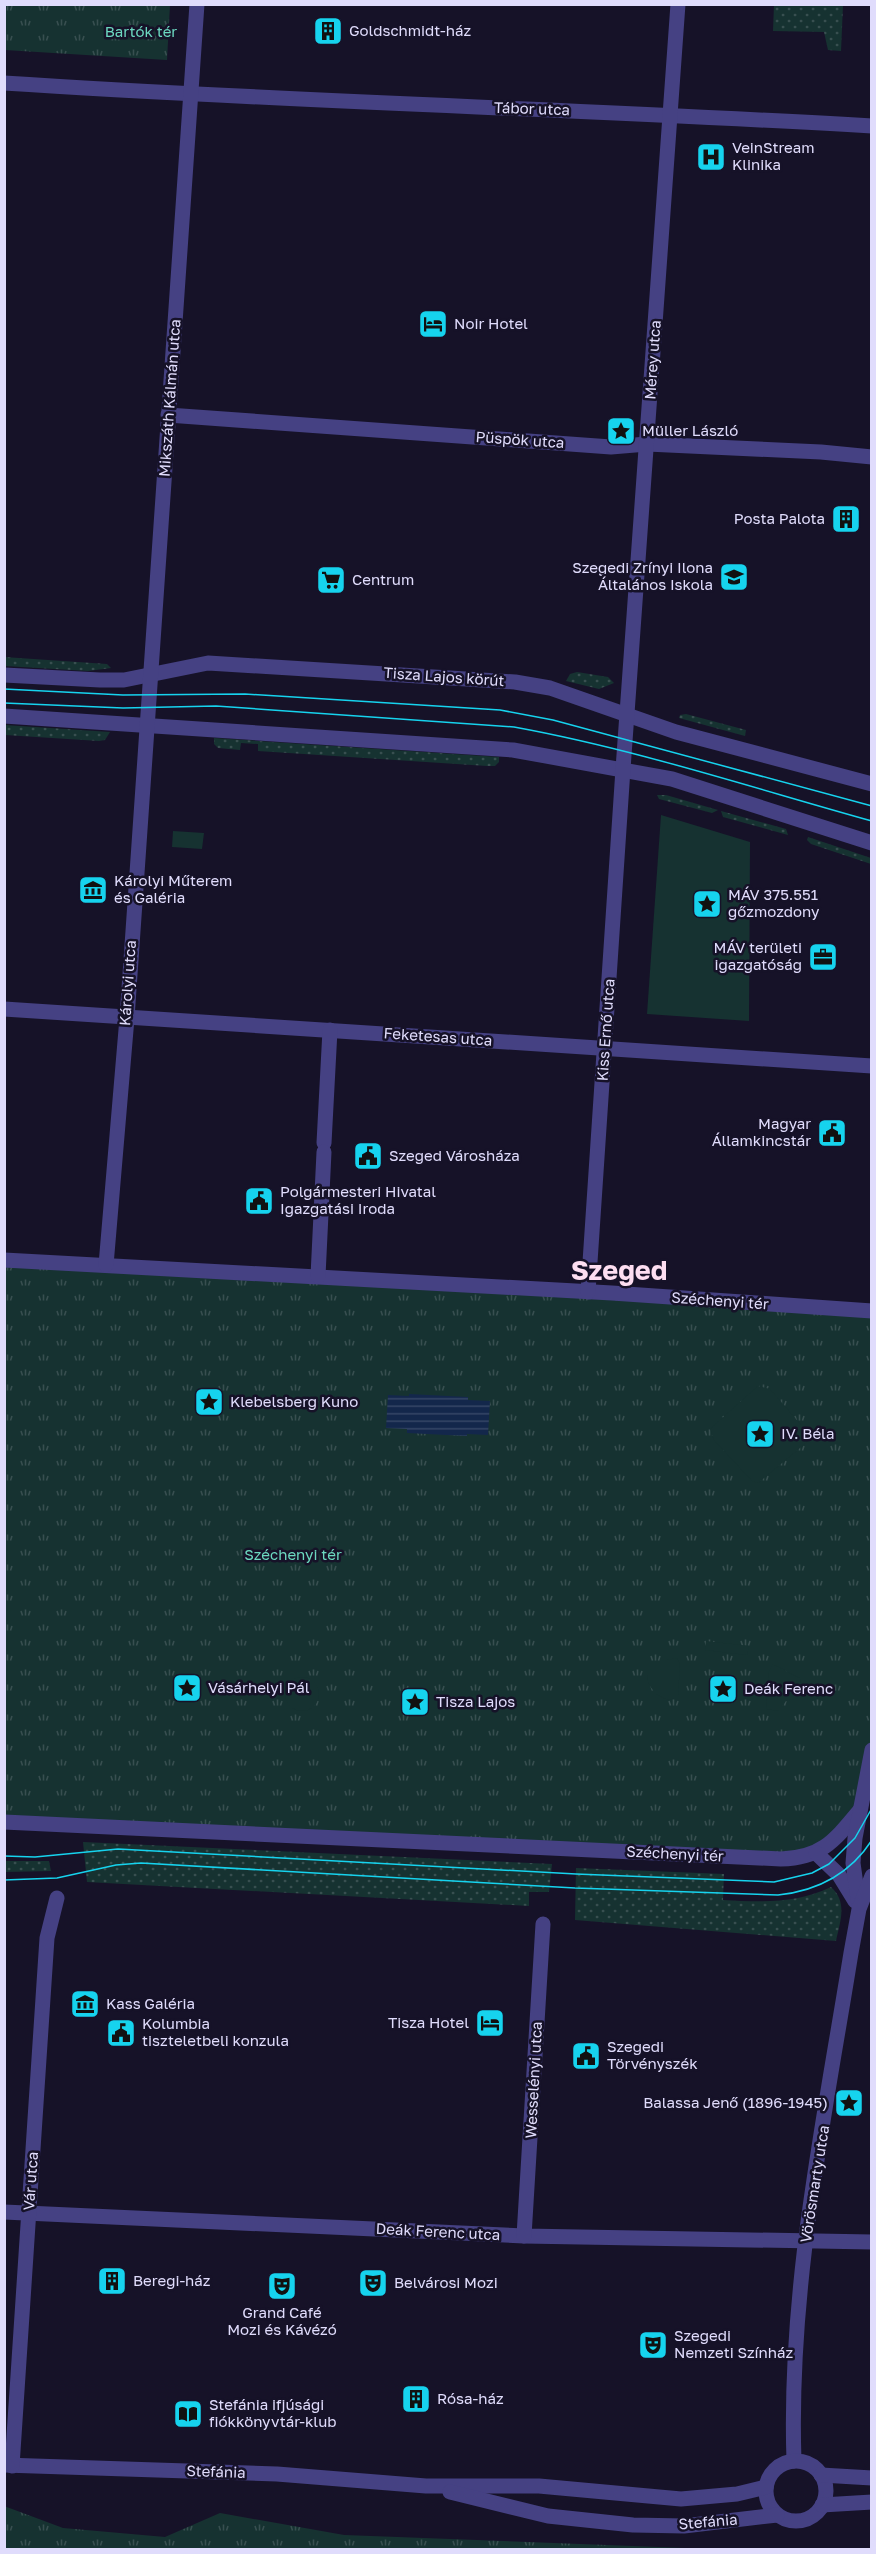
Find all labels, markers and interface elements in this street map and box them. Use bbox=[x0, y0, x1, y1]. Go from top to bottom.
building icon: Goldschmidt-ház bbox=[312, 15, 344, 47]
place label: Goldschmidt-ház bbox=[349, 21, 471, 39]
park label: Bartók tér bbox=[105, 22, 177, 40]
street label: Tábor utca bbox=[494, 98, 570, 118]
place label: VeinStream Klinika bbox=[732, 138, 815, 173]
hospital icon: VeinStream Klinika bbox=[695, 141, 727, 173]
hotel icon: Noir Hotel bbox=[417, 308, 449, 340]
place label: Noir Hotel bbox=[454, 314, 528, 332]
street label: Mikszáth Kálmán utca bbox=[155, 318, 183, 477]
street label: Mérey utca bbox=[640, 320, 664, 400]
place icon: Müller László bbox=[605, 415, 637, 447]
place label: Müller László bbox=[642, 421, 738, 439]
street label: Püspök utca bbox=[475, 427, 565, 451]
building icon: Posta Palota bbox=[830, 503, 862, 535]
place label: Posta Palota bbox=[734, 509, 825, 527]
place label: Szegedi Zrínyi Ilona Általános Iskola bbox=[572, 558, 713, 593]
school or university icon: Szegedi Zrínyi Ilona Általános Iskola bbox=[718, 561, 750, 593]
supermarket icon: Centrum bbox=[315, 564, 347, 596]
place label: Centrum bbox=[352, 570, 414, 588]
street label: Tisza Lajos körút bbox=[383, 663, 505, 689]
place label: Károlyi Műterem és Galéria bbox=[114, 871, 232, 906]
museum icon: Károlyi Műterem és Galéria bbox=[77, 874, 109, 906]
place label: MÁV 375.551 gőzmozdony bbox=[728, 885, 820, 920]
place icon: MÁV 375.551 gőzmozdony bbox=[691, 888, 723, 920]
place label: MÁV területi igazgatóság bbox=[714, 938, 802, 973]
street label: Károlyi utca bbox=[115, 940, 139, 1026]
office icon: MÁV területi igazgatóság bbox=[807, 941, 839, 973]
street label: Kiss Ernő utca bbox=[592, 978, 618, 1082]
street label: Feketesas utca bbox=[383, 1023, 493, 1049]
place label: Magyar Államkincstár bbox=[712, 1114, 811, 1149]
public building icon: Magyar Államkincstár bbox=[816, 1117, 848, 1149]
public building icon: Szeged Városháza bbox=[352, 1140, 384, 1172]
place label: Szeged Városháza bbox=[389, 1146, 520, 1164]
place label: Polgármesteri Hivatal Igazgatási Iroda bbox=[280, 1182, 436, 1217]
public building icon: Polgármesteri Hivatal Igazgatási Iroda bbox=[243, 1185, 275, 1217]
district label: Szeged bbox=[571, 1254, 667, 1286]
street label: Széchenyi tér bbox=[671, 1288, 770, 1312]
place icon: Klebelsberg Kuno bbox=[193, 1386, 225, 1418]
place label: Klebelsberg Kuno bbox=[230, 1392, 358, 1410]
place icon: IV. Béla bbox=[744, 1418, 776, 1450]
place label: IV. Béla bbox=[781, 1424, 834, 1442]
park label: Széchenyi tér bbox=[244, 1545, 342, 1563]
place icon: Vásárhelyi Pál bbox=[171, 1672, 203, 1704]
place icon: Deák Ferenc bbox=[707, 1673, 739, 1705]
place label: Vásárhelyi Pál bbox=[208, 1678, 310, 1696]
place label: Deák Ferenc bbox=[744, 1679, 833, 1697]
place icon: Tisza Lajos bbox=[399, 1686, 431, 1718]
place label: Tisza Lajos bbox=[436, 1692, 515, 1710]
street label: Széchenyi tér bbox=[626, 1841, 724, 1865]
museum icon: Kass Galéria bbox=[69, 1988, 101, 2020]
place label: Kass Galéria bbox=[106, 1994, 195, 2012]
hotel icon: Tisza Hotel bbox=[474, 2007, 506, 2039]
place label: Tisza Hotel bbox=[388, 2013, 469, 2031]
place label: Kolumbia tiszteletbeli konzula bbox=[142, 2014, 289, 2049]
public building icon: Kolumbia tiszteletbeli konzula bbox=[105, 2017, 137, 2049]
street label: Wesselényi utca bbox=[521, 2021, 545, 2139]
place label: Szegedi Törvényszék bbox=[607, 2037, 698, 2072]
public building icon: Szegedi Törvényszék bbox=[570, 2040, 602, 2072]
place icon: Balassa Jenő (1896-1945) bbox=[833, 2087, 865, 2119]
place label: Balassa Jenő (1896-1945) bbox=[643, 2093, 828, 2111]
street label: Vörösmarty utca bbox=[796, 2124, 832, 2244]
street label: Vár utca bbox=[19, 2151, 41, 2211]
street label: Deák Ferenc utca bbox=[375, 2219, 501, 2243]
building icon: Beregi-ház bbox=[96, 2265, 128, 2297]
theatre icon: Belvárosi Mozi bbox=[357, 2267, 389, 2299]
theatre icon: Grand Café Mozi és Kávézó bbox=[266, 2270, 298, 2302]
place label: Beregi-ház bbox=[133, 2271, 211, 2289]
place label: Belvárosi Mozi bbox=[394, 2273, 498, 2291]
place label: Grand Café Mozi és Kávézó bbox=[227, 2303, 337, 2338]
place label: Szegedi Nemzeti Színház bbox=[674, 2326, 794, 2361]
theatre icon: Szegedi Nemzeti Színház bbox=[637, 2329, 669, 2361]
building icon: Rósa-ház bbox=[400, 2383, 432, 2415]
place label: Rósa-ház bbox=[437, 2389, 504, 2407]
place label: Stefánia ifjúsági fiókkönyvtár-klub bbox=[209, 2395, 336, 2430]
library icon: Stefánia ifjúsági fiókkönyvtár-klub bbox=[172, 2398, 204, 2430]
street label: Stefánia bbox=[186, 2461, 246, 2481]
street label: Stefánia bbox=[678, 2509, 738, 2533]

